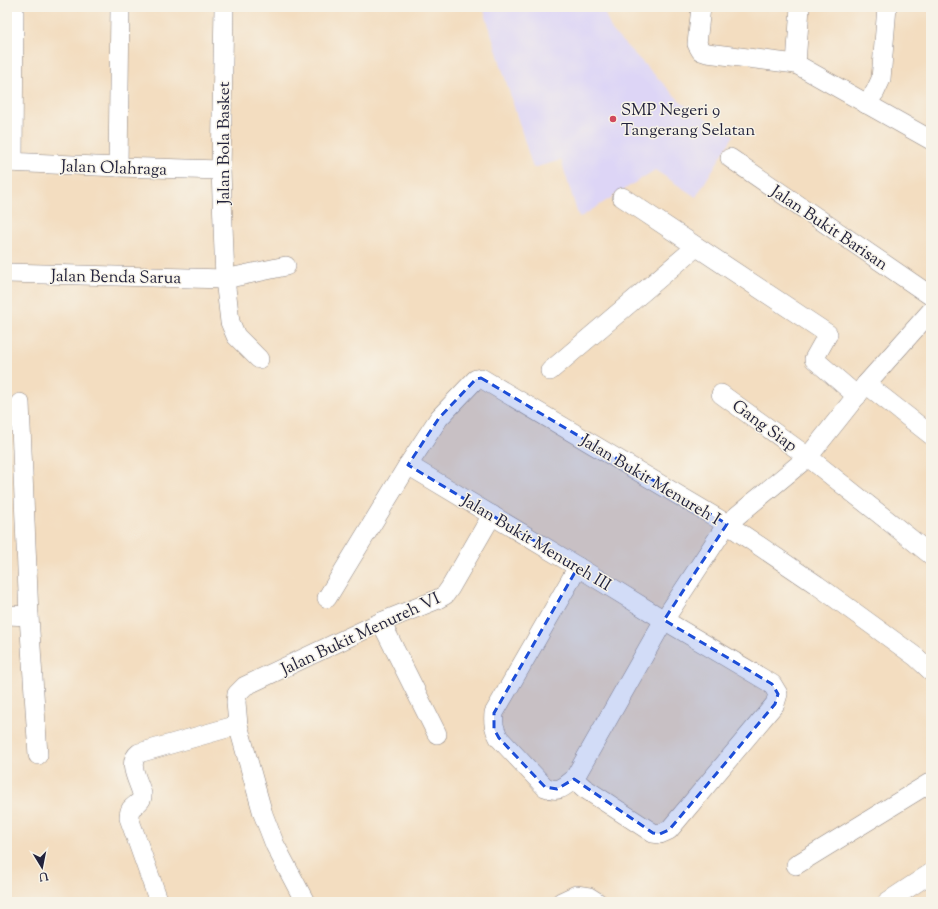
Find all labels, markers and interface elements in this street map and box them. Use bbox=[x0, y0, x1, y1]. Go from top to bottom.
street label: Jalan Bola Basket bbox=[213, 81, 237, 205]
place label: SMP Negeri 9 Tangerang Selatan bbox=[621, 99, 755, 143]
marker: SMP Negeri 9 Tangerang Selatan bbox=[608, 114, 618, 124]
street label: Jalan Olahraga bbox=[60, 155, 167, 183]
street label: Jalan Bukit Barisan bbox=[765, 180, 892, 277]
street label: Jalan Benda Sarua bbox=[50, 265, 181, 291]
street label: Gang Siap bbox=[726, 395, 801, 459]
street label: Jalan Bukit Menureh I bbox=[575, 429, 725, 532]
street label: Jalan Bukit Menureh III bbox=[456, 489, 616, 598]
street label: Jalan Bukit Menureh VI bbox=[276, 587, 445, 683]
north arrow bbox=[22, 847, 62, 887]
text: U bbox=[38, 867, 50, 885]

